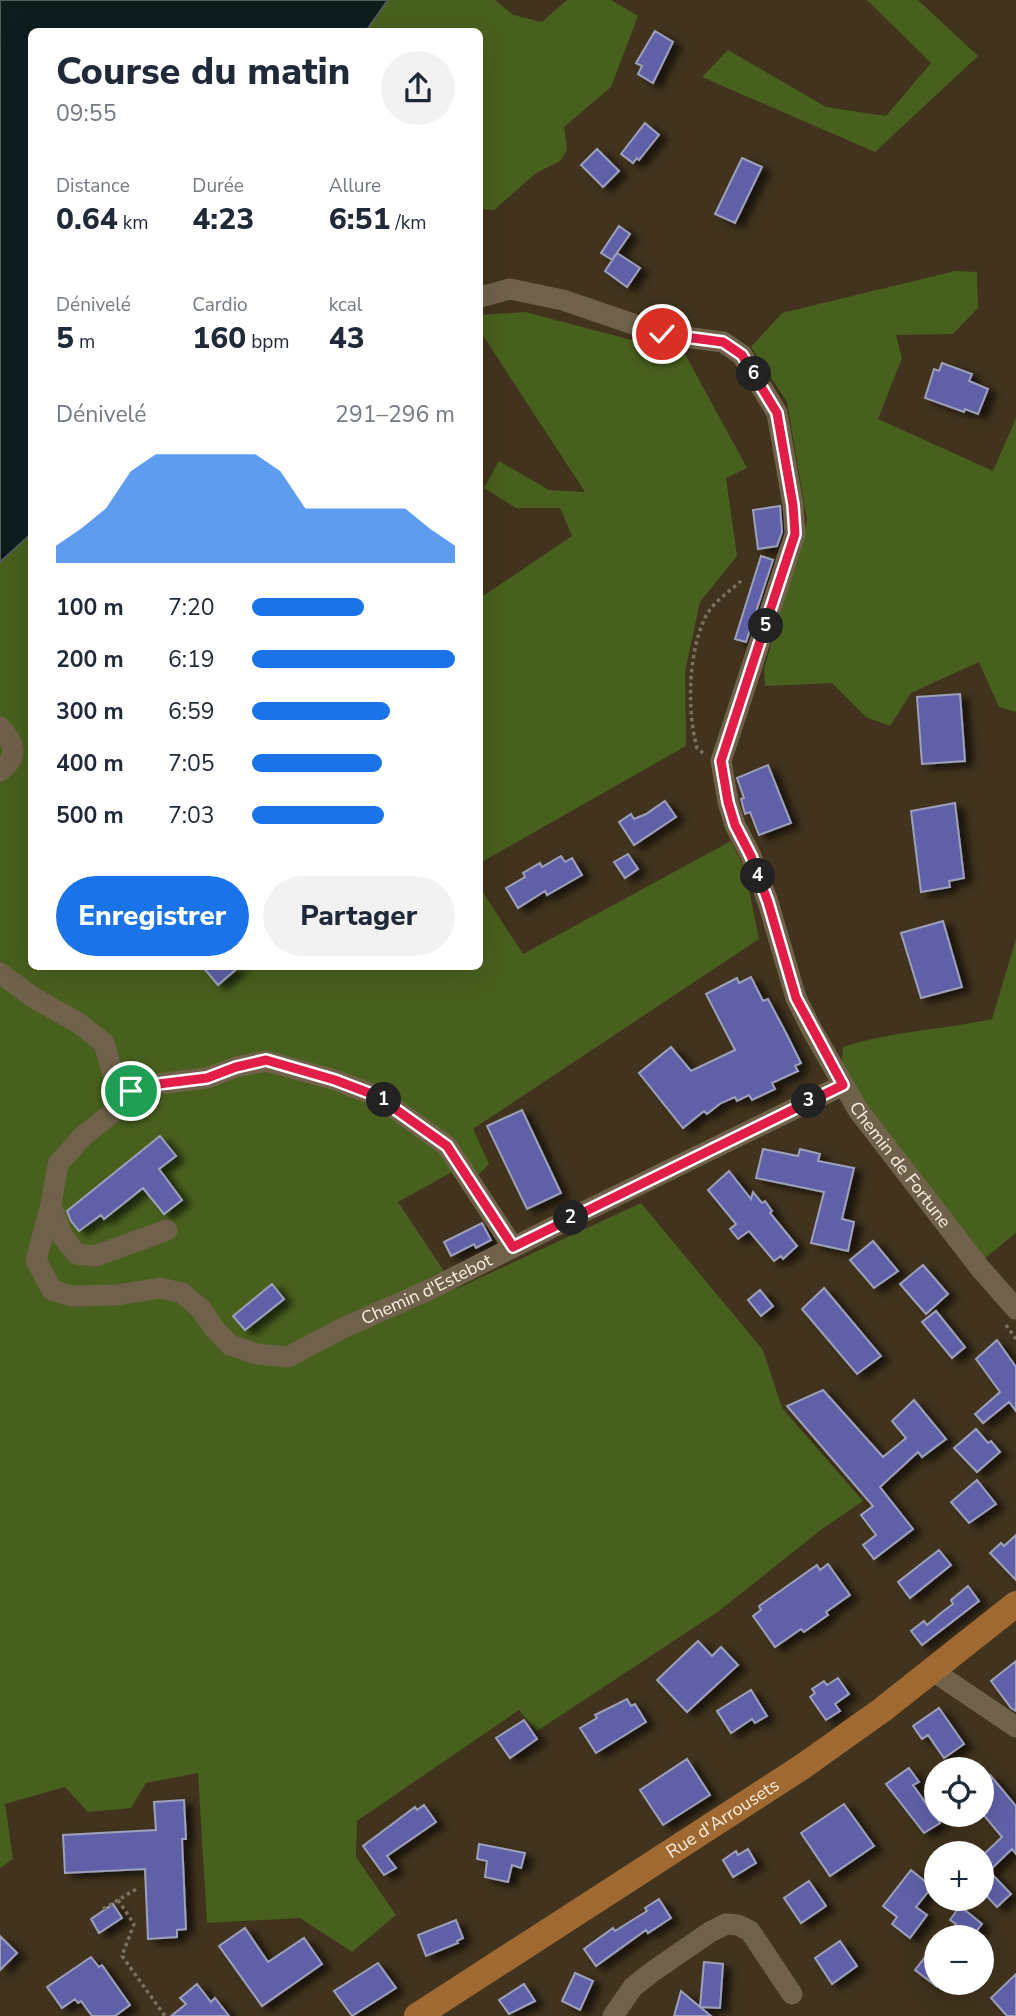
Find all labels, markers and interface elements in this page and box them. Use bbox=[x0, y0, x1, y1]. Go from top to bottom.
text: Course du matin bbox=[56, 46, 350, 97]
button: share bbox=[381, 51, 455, 125]
text: 09:55 bbox=[56, 98, 116, 129]
text: Distance bbox=[56, 173, 130, 199]
text: Durée bbox=[192, 173, 244, 199]
text: Allure bbox=[329, 173, 381, 199]
text: 0.64 bbox=[56, 199, 118, 240]
text: 4:23 bbox=[192, 199, 254, 240]
text: 6:51 bbox=[329, 199, 390, 240]
text: km bbox=[118, 210, 148, 236]
text: /km bbox=[390, 210, 426, 236]
text: Dénivelé bbox=[56, 292, 131, 318]
text: Cardio bbox=[192, 292, 248, 318]
text: kcal bbox=[329, 292, 362, 318]
pin bbox=[632, 304, 692, 364]
icon: check bbox=[643, 315, 681, 353]
text: 5 bbox=[56, 318, 74, 359]
text: 160 bbox=[192, 318, 246, 359]
text: 43 bbox=[329, 318, 365, 359]
text: m bbox=[74, 329, 95, 355]
text: bpm bbox=[246, 329, 290, 355]
pin: 6 bbox=[736, 356, 772, 392]
text: 6 bbox=[748, 360, 759, 386]
text: Dénivelé bbox=[56, 399, 147, 430]
text: 291–296 m bbox=[335, 399, 455, 430]
text: 100 m bbox=[56, 592, 124, 623]
text: 7:20 bbox=[168, 592, 215, 623]
pin: 5 bbox=[748, 608, 784, 644]
text: 5 bbox=[760, 612, 771, 638]
text: 200 m bbox=[56, 644, 124, 675]
text: 6:19 bbox=[168, 644, 215, 675]
text: 300 m bbox=[56, 696, 124, 727]
text: 6:59 bbox=[168, 696, 215, 727]
text: 400 m bbox=[56, 748, 124, 779]
text: 7:05 bbox=[168, 748, 215, 779]
text: 500 m bbox=[56, 800, 124, 831]
text: 7:03 bbox=[168, 800, 215, 831]
pin: 4 bbox=[740, 858, 776, 894]
text: 4 bbox=[752, 862, 763, 888]
button: Enregistrer bbox=[56, 876, 249, 956]
button: Partager bbox=[263, 876, 455, 956]
pin bbox=[101, 1061, 161, 1121]
icon: arrive bbox=[112, 1072, 150, 1110]
pin: 1 bbox=[366, 1082, 402, 1118]
pin: 3 bbox=[792, 1084, 826, 1118]
text: 1 bbox=[378, 1086, 389, 1112]
text: 3 bbox=[803, 1087, 814, 1113]
street label: Chemin de Fortune bbox=[844, 1097, 957, 1233]
pin: 2 bbox=[554, 1200, 588, 1236]
text: 2 bbox=[565, 1204, 576, 1230]
street label: Chemin d'Estebot bbox=[357, 1248, 497, 1331]
map controls bbox=[924, 1757, 994, 1995]
button: locate bbox=[924, 1757, 994, 1827]
street label: Rue d'Arrousets bbox=[661, 1773, 784, 1864]
button: + bbox=[924, 1841, 994, 1911]
button: − bbox=[924, 1925, 994, 1995]

